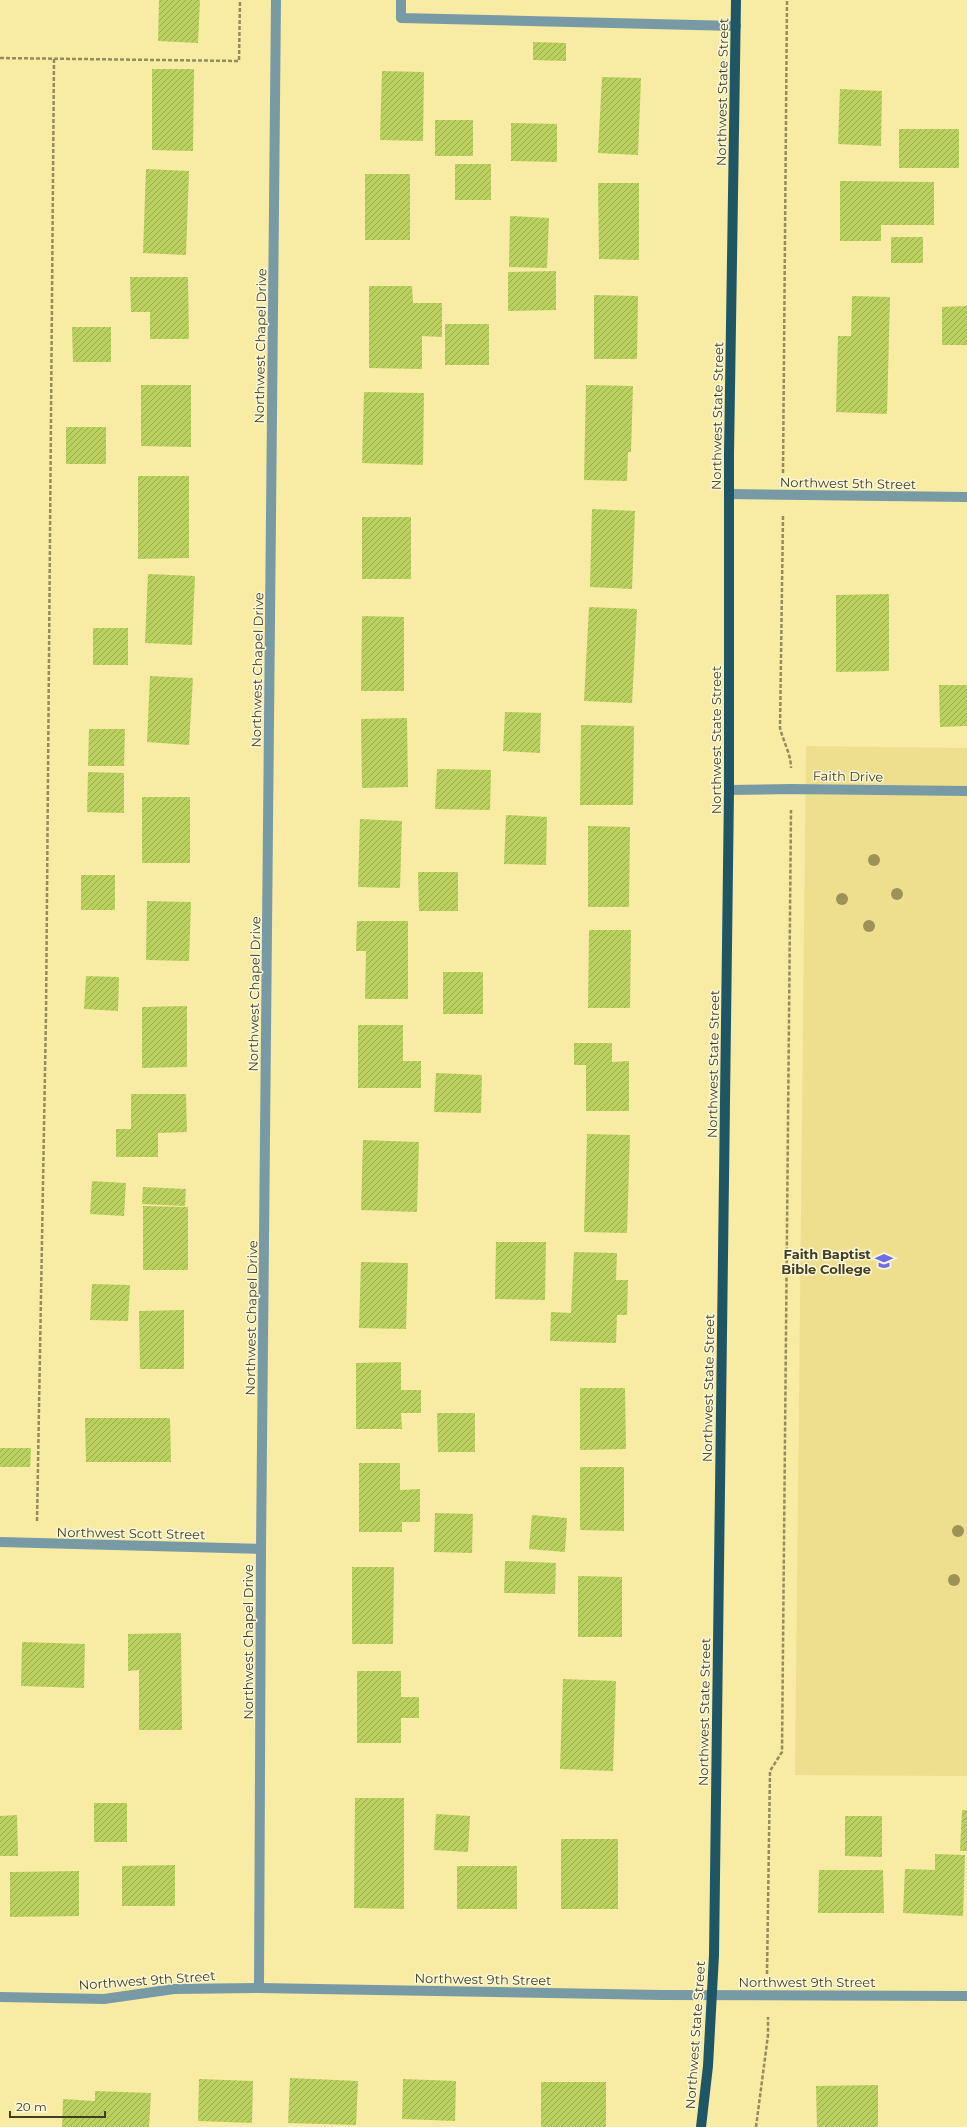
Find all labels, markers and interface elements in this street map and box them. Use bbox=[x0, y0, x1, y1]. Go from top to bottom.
street label: Northwest State Street bbox=[713, 18, 731, 166]
street label: Northwest Chapel Drive bbox=[251, 268, 269, 424]
street label: Northwest State Street bbox=[708, 342, 726, 490]
street label: Northwest 5th Street bbox=[780, 474, 916, 492]
street label: Northwest Chapel Drive bbox=[248, 592, 266, 748]
street label: Northwest State Street bbox=[708, 666, 724, 814]
street label: Faith Drive bbox=[813, 767, 884, 785]
street label: Northwest Chapel Drive bbox=[245, 916, 263, 1072]
street label: Northwest State Street bbox=[704, 990, 722, 1138]
street label: Northwest Chapel Drive bbox=[242, 1240, 260, 1396]
place label: Faith Baptist Bible College bbox=[781, 1246, 871, 1277]
school or university icon: Faith Baptist Bible College bbox=[874, 1251, 894, 1271]
street label: Northwest State Street bbox=[699, 1314, 717, 1462]
street label: Northwest Scott Street bbox=[57, 1524, 205, 1542]
street label: Northwest Chapel Drive bbox=[240, 1564, 256, 1720]
street label: Northwest State Street bbox=[695, 1638, 713, 1786]
street label: Northwest State Street bbox=[682, 1960, 708, 2110]
street label: Northwest 9th Street bbox=[78, 1967, 216, 1993]
street label: Northwest 9th Street bbox=[414, 1970, 552, 1988]
street label: Northwest 9th Street bbox=[739, 1974, 876, 1990]
scale bar bbox=[10, 2093, 105, 2119]
text: 20 m bbox=[16, 2099, 47, 2114]

